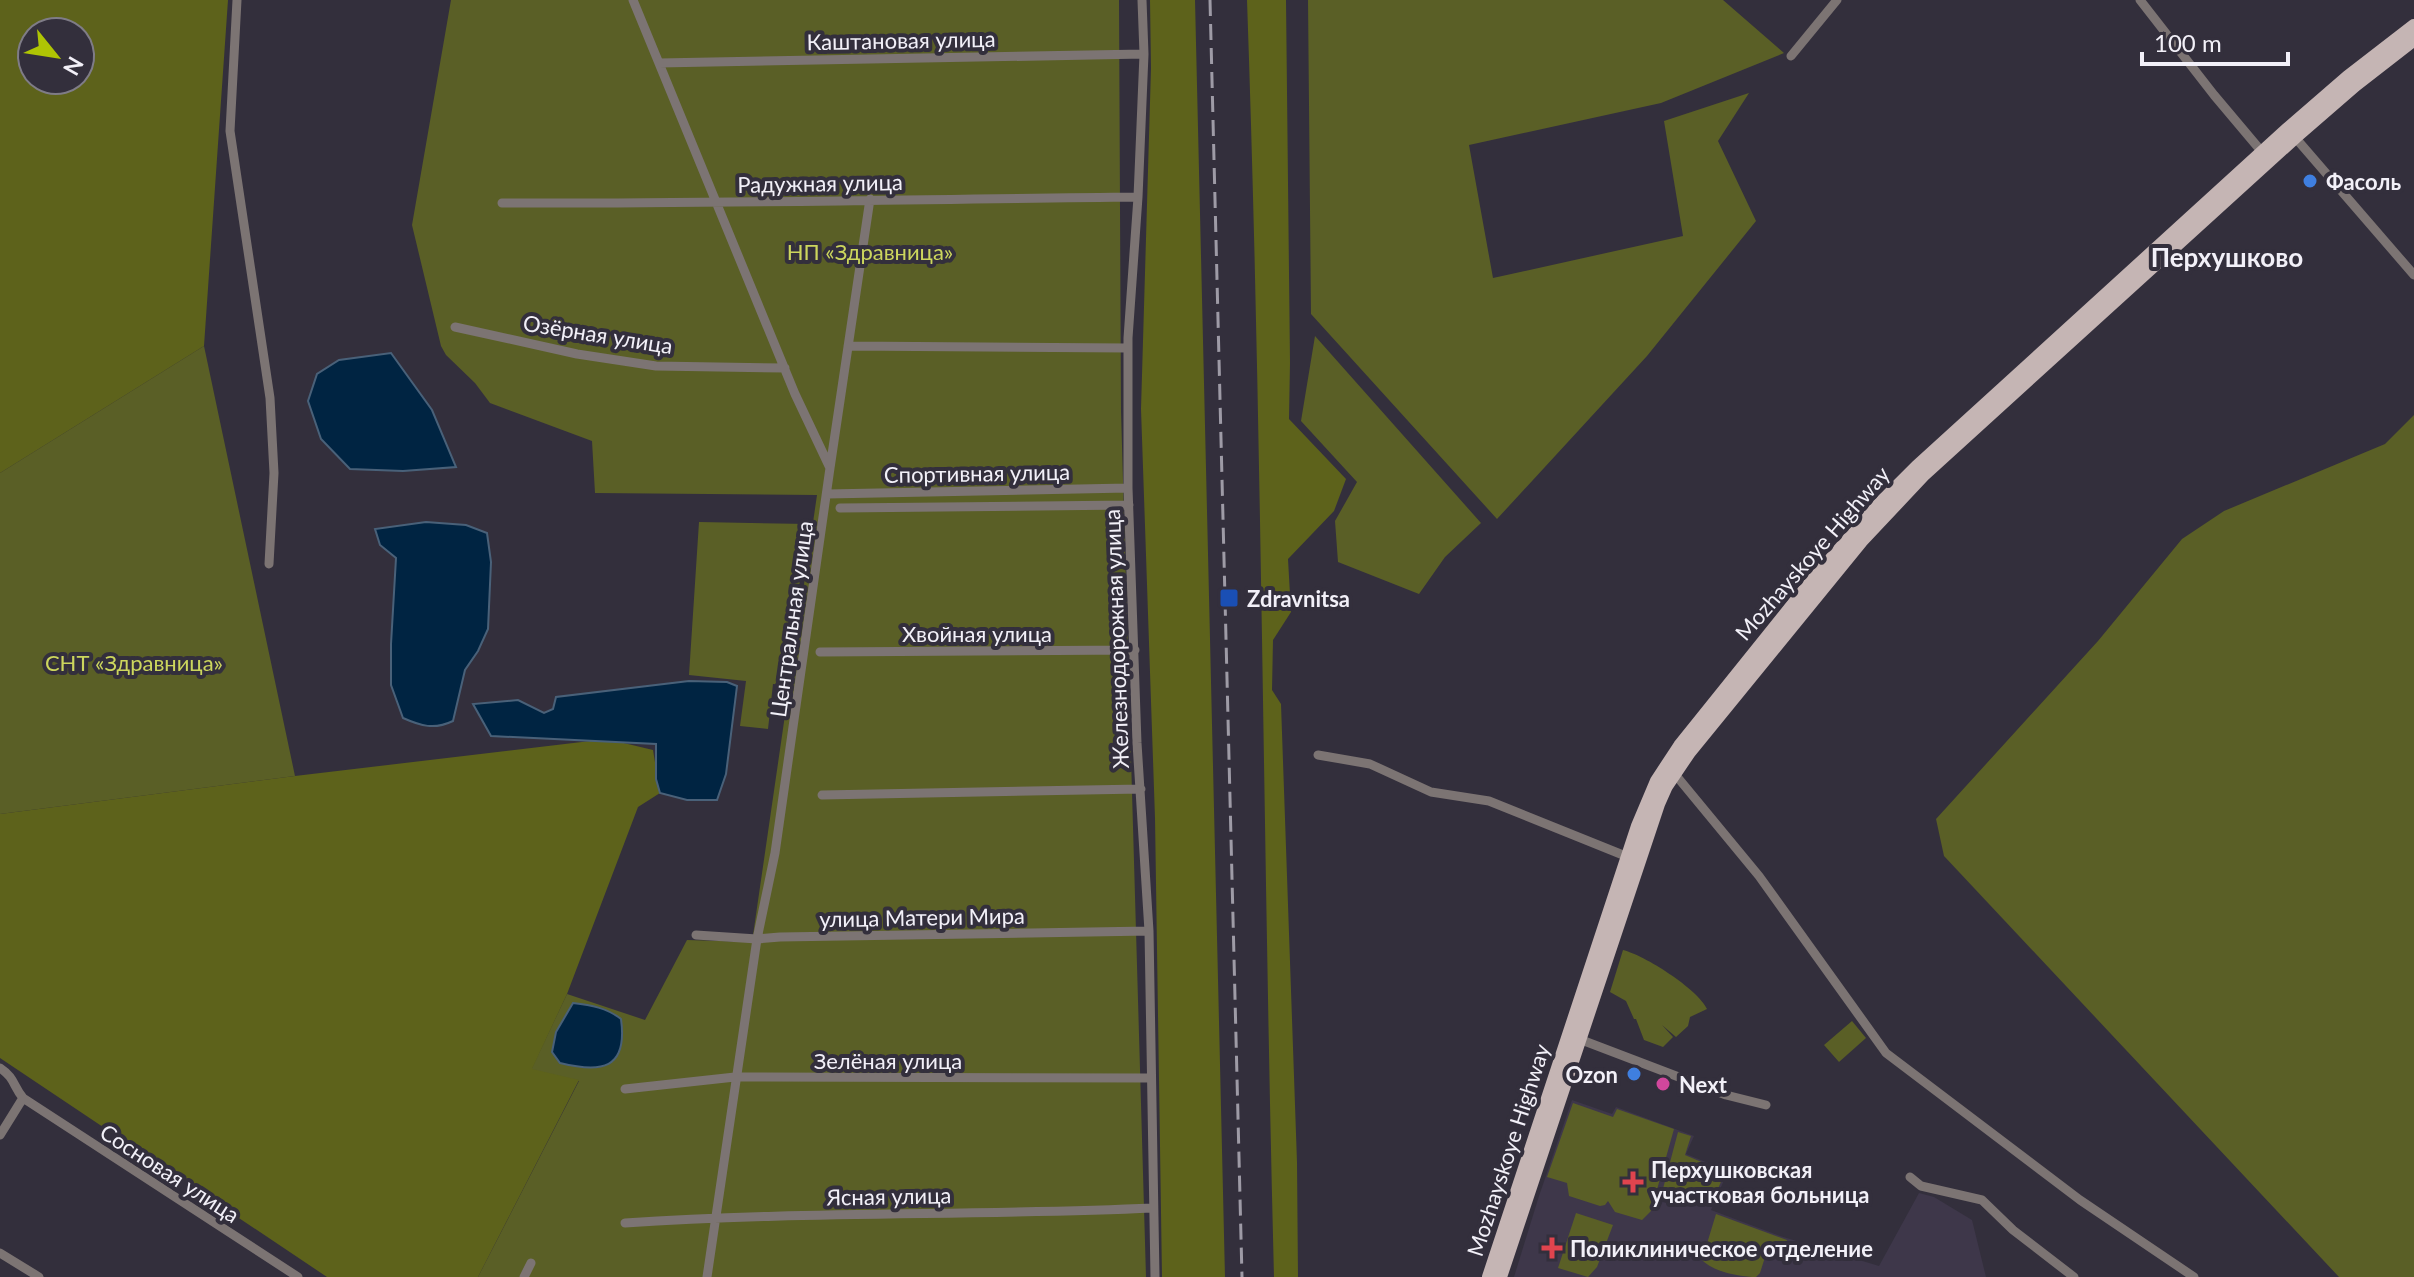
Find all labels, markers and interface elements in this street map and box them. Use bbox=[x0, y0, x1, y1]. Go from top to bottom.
north arrow bbox=[16, 16, 96, 96]
scale bar bbox=[2142, 16, 2288, 66]
street label: Каштановая улица bbox=[806, 25, 996, 55]
text: 100 m bbox=[2154, 28, 2222, 57]
text: N bbox=[58, 52, 90, 80]
street label: Радужная улица bbox=[737, 168, 903, 198]
place label: Фасоль bbox=[2326, 168, 2401, 195]
marker: Фасоль bbox=[2301, 172, 2319, 190]
park label: НП «Здравница» bbox=[787, 238, 953, 265]
district label: Перхушково bbox=[2151, 241, 2303, 273]
street label: Озёрная улица bbox=[521, 309, 675, 359]
street label: Спортивная улица bbox=[884, 458, 1070, 488]
street label: Mozhayskoye Highway bbox=[1729, 460, 1895, 645]
street label: Железнодорожная улица bbox=[1098, 509, 1134, 769]
street label: Центральная улица bbox=[764, 519, 818, 719]
place label: Zdravnitsa bbox=[1247, 585, 1350, 612]
marker: Zdravnitsa bbox=[1218, 587, 1240, 609]
street label: Хвойная улица bbox=[902, 620, 1052, 647]
park label: СНТ «Здравница» bbox=[45, 649, 223, 676]
street label: улица Матери Мира bbox=[819, 902, 1025, 932]
street label: Mozhayskoye Highway bbox=[1461, 1040, 1555, 1260]
street label: Зелёная улица bbox=[814, 1047, 962, 1074]
place label: Ozon bbox=[1565, 1061, 1618, 1088]
marker: Ozon bbox=[1625, 1065, 1643, 1083]
place label: Next bbox=[1679, 1071, 1728, 1098]
marker: Next bbox=[1654, 1075, 1672, 1093]
street label: Сосновая улица bbox=[95, 1118, 245, 1228]
place label: Перхушковская участковая больница bbox=[1651, 1156, 1869, 1208]
marker: Перхушковская участковая больница bbox=[1622, 1171, 1644, 1193]
street label: Ясная улица bbox=[825, 1181, 952, 1211]
place label: Поликлиническое отделение bbox=[1570, 1235, 1873, 1262]
marker: Поликлиническое отделение bbox=[1541, 1237, 1563, 1259]

